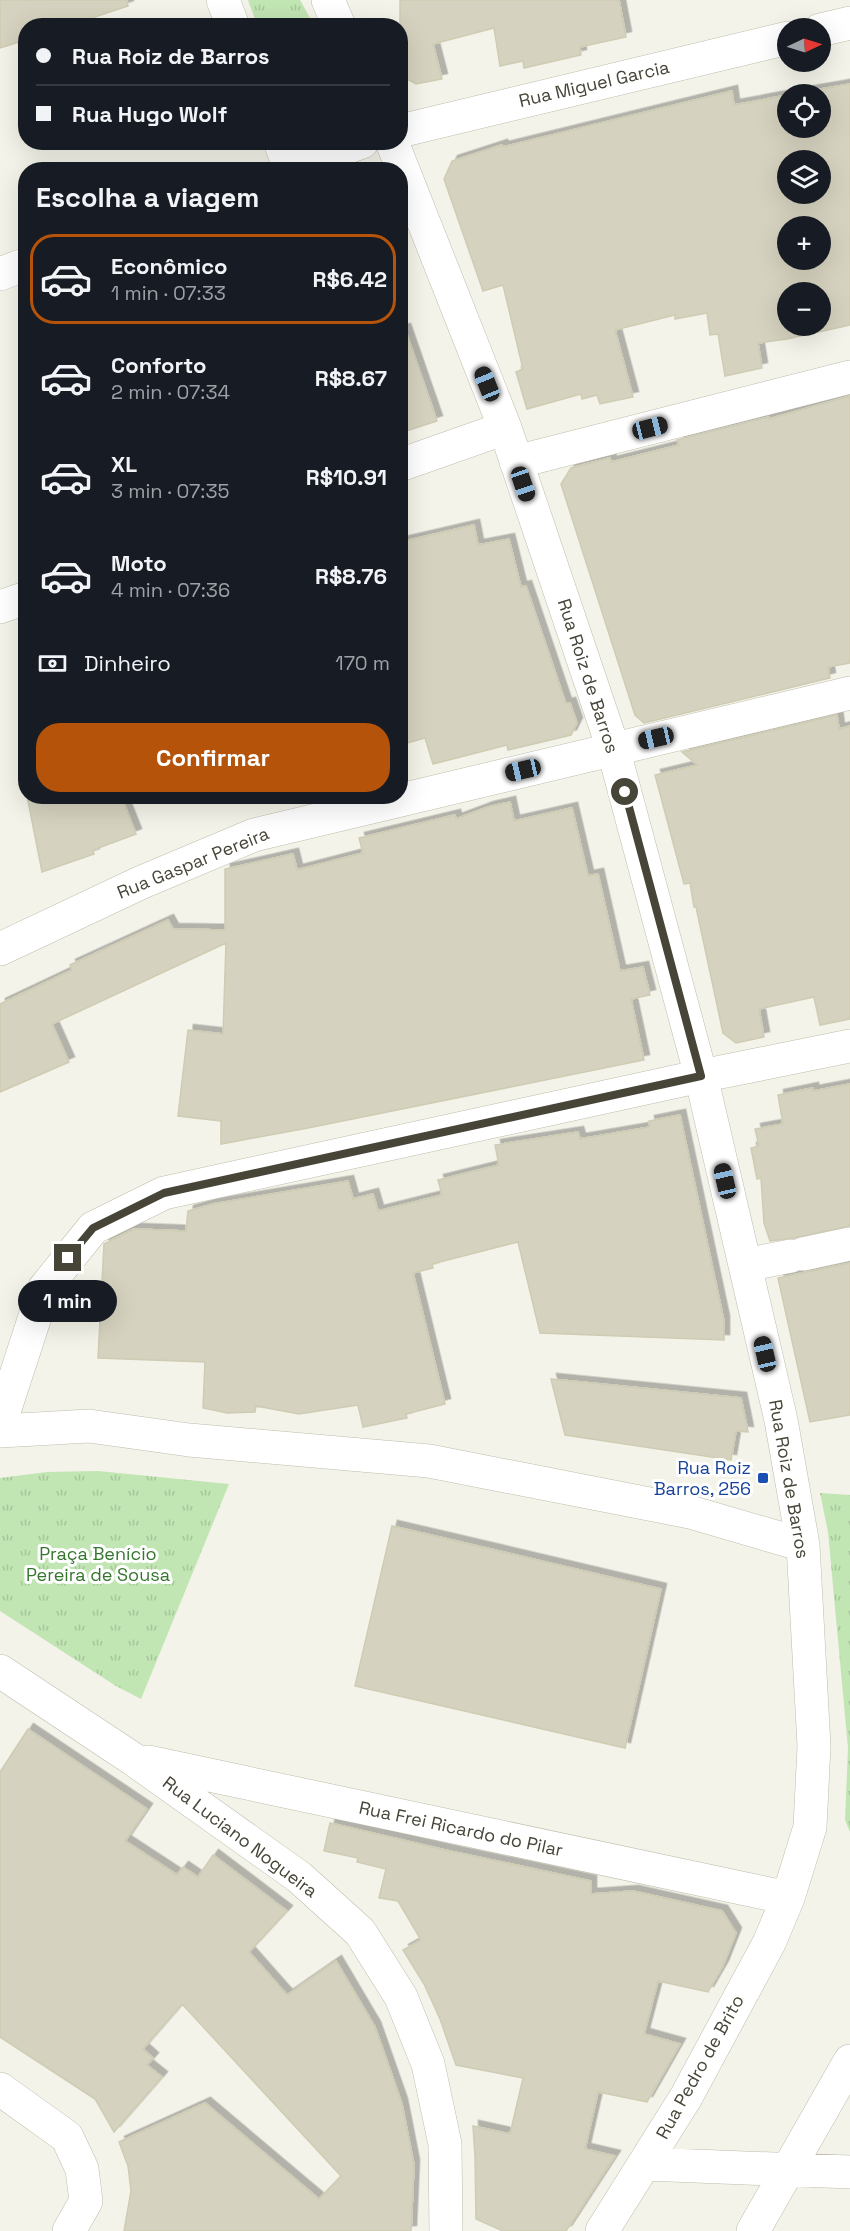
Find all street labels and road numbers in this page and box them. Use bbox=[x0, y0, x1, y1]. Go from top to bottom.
street label: Rua Miguel Garcia bbox=[516, 55, 671, 112]
street label: Rua Roiz de Barros bbox=[553, 596, 624, 756]
street label: Rua Gaspar Pereira bbox=[113, 822, 272, 904]
street label: Rua Roiz de Barros bbox=[764, 1398, 815, 1560]
street label: Rua Luciano Nogueira bbox=[158, 1771, 322, 1902]
street label: Rua Frei Ricardo do Pilar bbox=[357, 1796, 565, 1861]
street label: Rua Pedro de Brito bbox=[650, 1991, 749, 2143]

